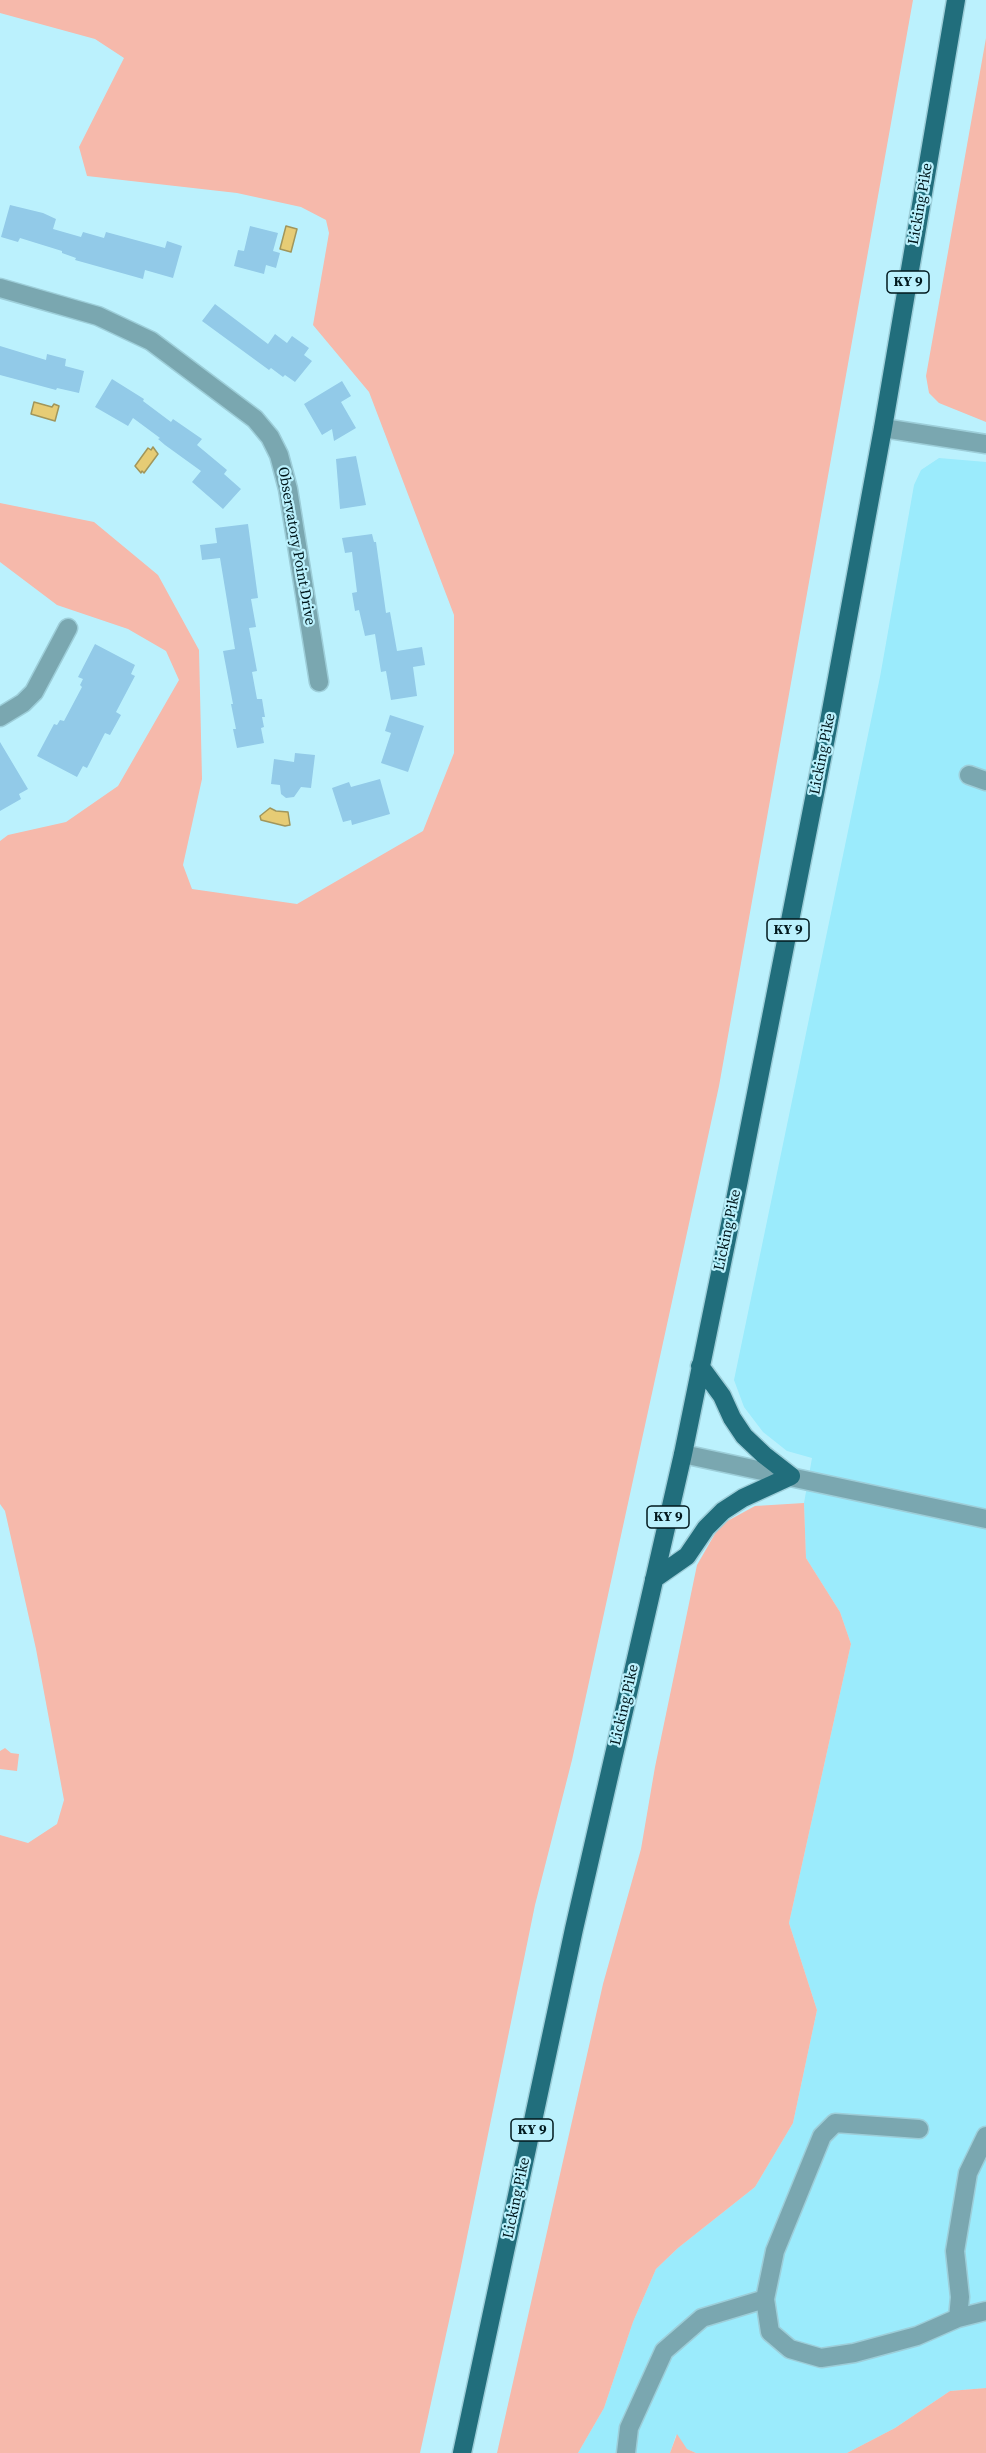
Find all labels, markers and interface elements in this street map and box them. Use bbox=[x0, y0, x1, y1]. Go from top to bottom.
street label: Licking Pike bbox=[905, 162, 937, 246]
road number: KY 9 bbox=[887, 271, 929, 293]
street label: Observatory Point Drive bbox=[273, 465, 319, 627]
street label: Licking Pike bbox=[806, 712, 840, 796]
road number: KY 9 bbox=[767, 919, 809, 941]
street label: Licking Pike bbox=[711, 1188, 745, 1272]
road number: KY 9 bbox=[647, 1506, 689, 1528]
street label: Licking Pike bbox=[607, 1663, 643, 1747]
road number: KY 9 bbox=[511, 2119, 553, 2141]
street label: Licking Pike bbox=[500, 2156, 534, 2240]

